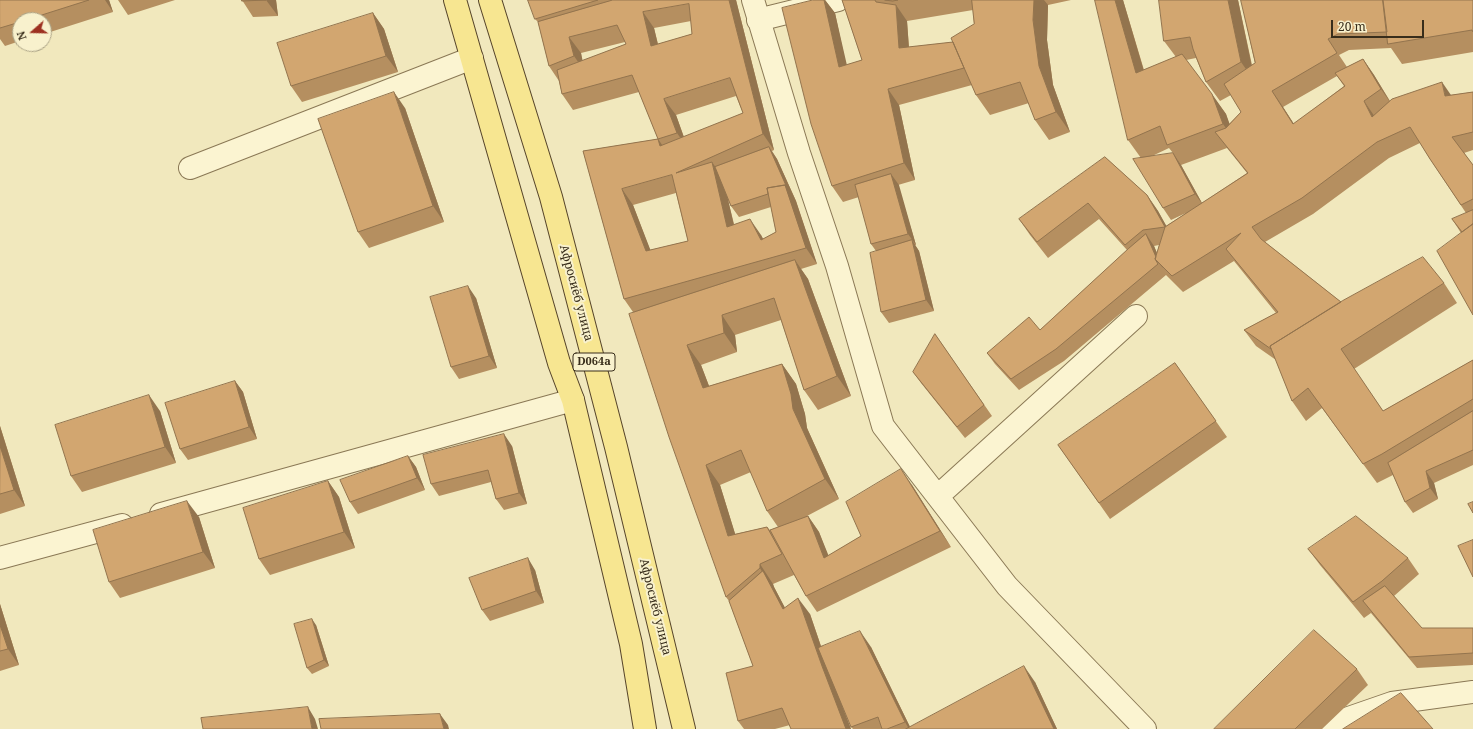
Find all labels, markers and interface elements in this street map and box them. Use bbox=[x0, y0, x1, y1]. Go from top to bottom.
north arrow bbox=[12, 12, 52, 52]
scale bar bbox=[1333, 12, 1426, 38]
text: 20 m bbox=[1338, 18, 1366, 35]
text: N bbox=[13, 29, 30, 43]
street label: Афросиёб улица bbox=[556, 243, 596, 343]
road number: D064a bbox=[573, 353, 615, 371]
street label: Афросиёб улица bbox=[636, 557, 674, 657]

